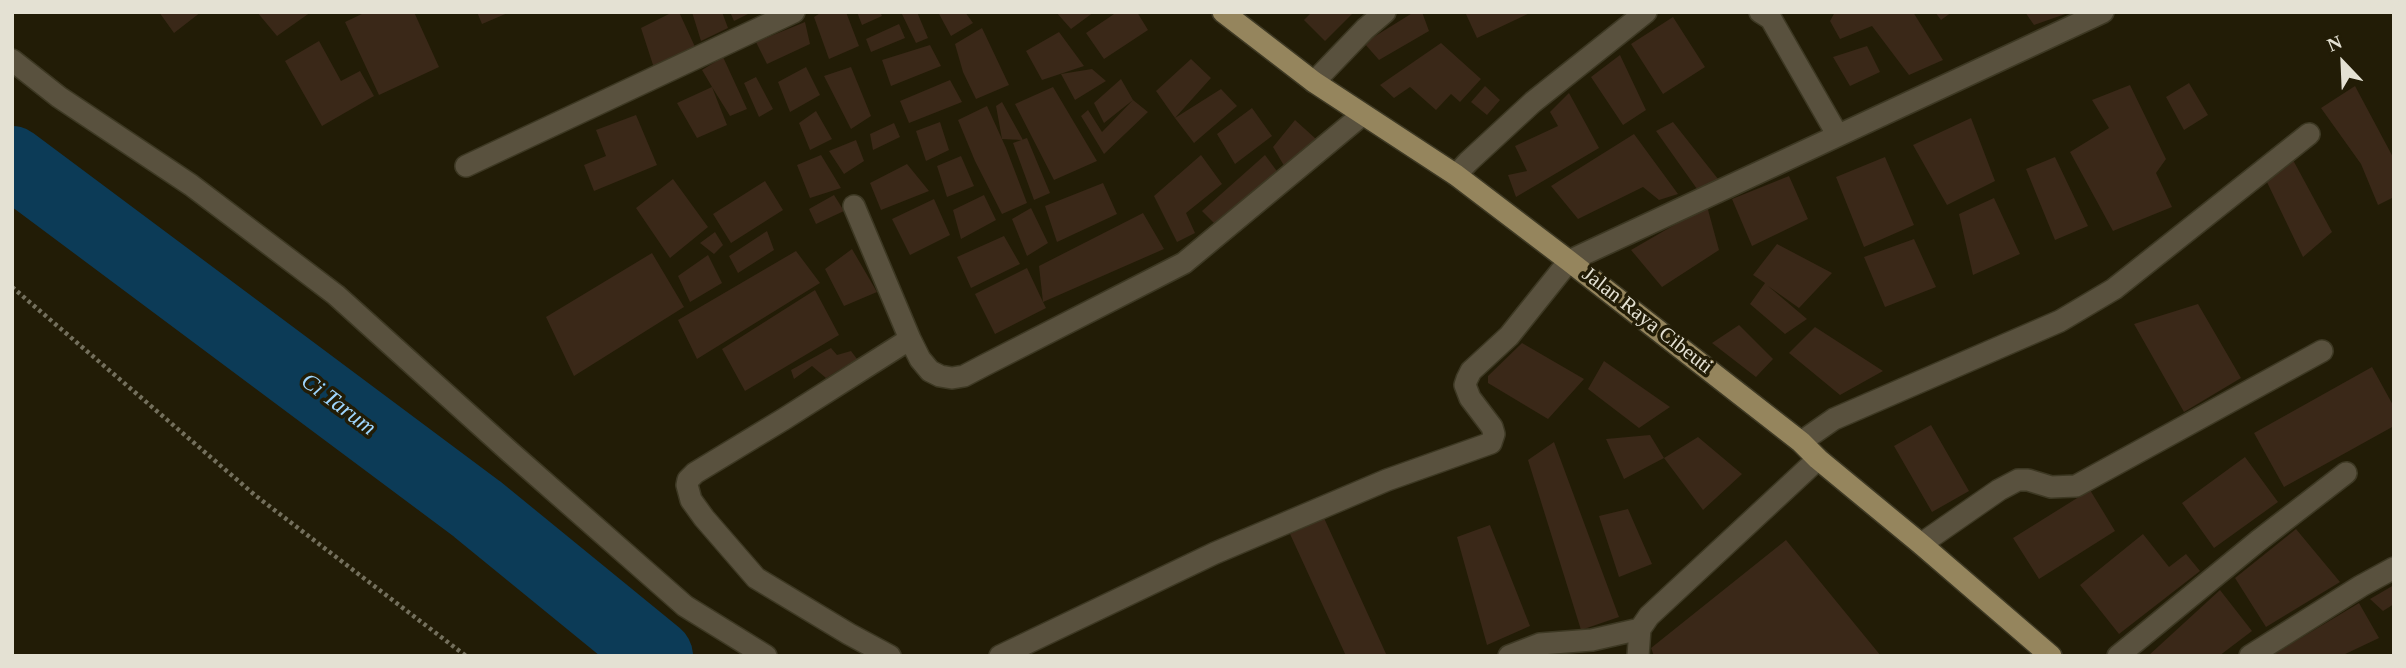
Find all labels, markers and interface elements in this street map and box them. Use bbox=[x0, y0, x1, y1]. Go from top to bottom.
north arrow bbox=[2308, 28, 2378, 98]
text: N bbox=[2324, 31, 2345, 56]
street label: Jalan Raya Cibeuti bbox=[1577, 262, 1717, 380]
water label: Ci Tarum bbox=[295, 368, 381, 442]

